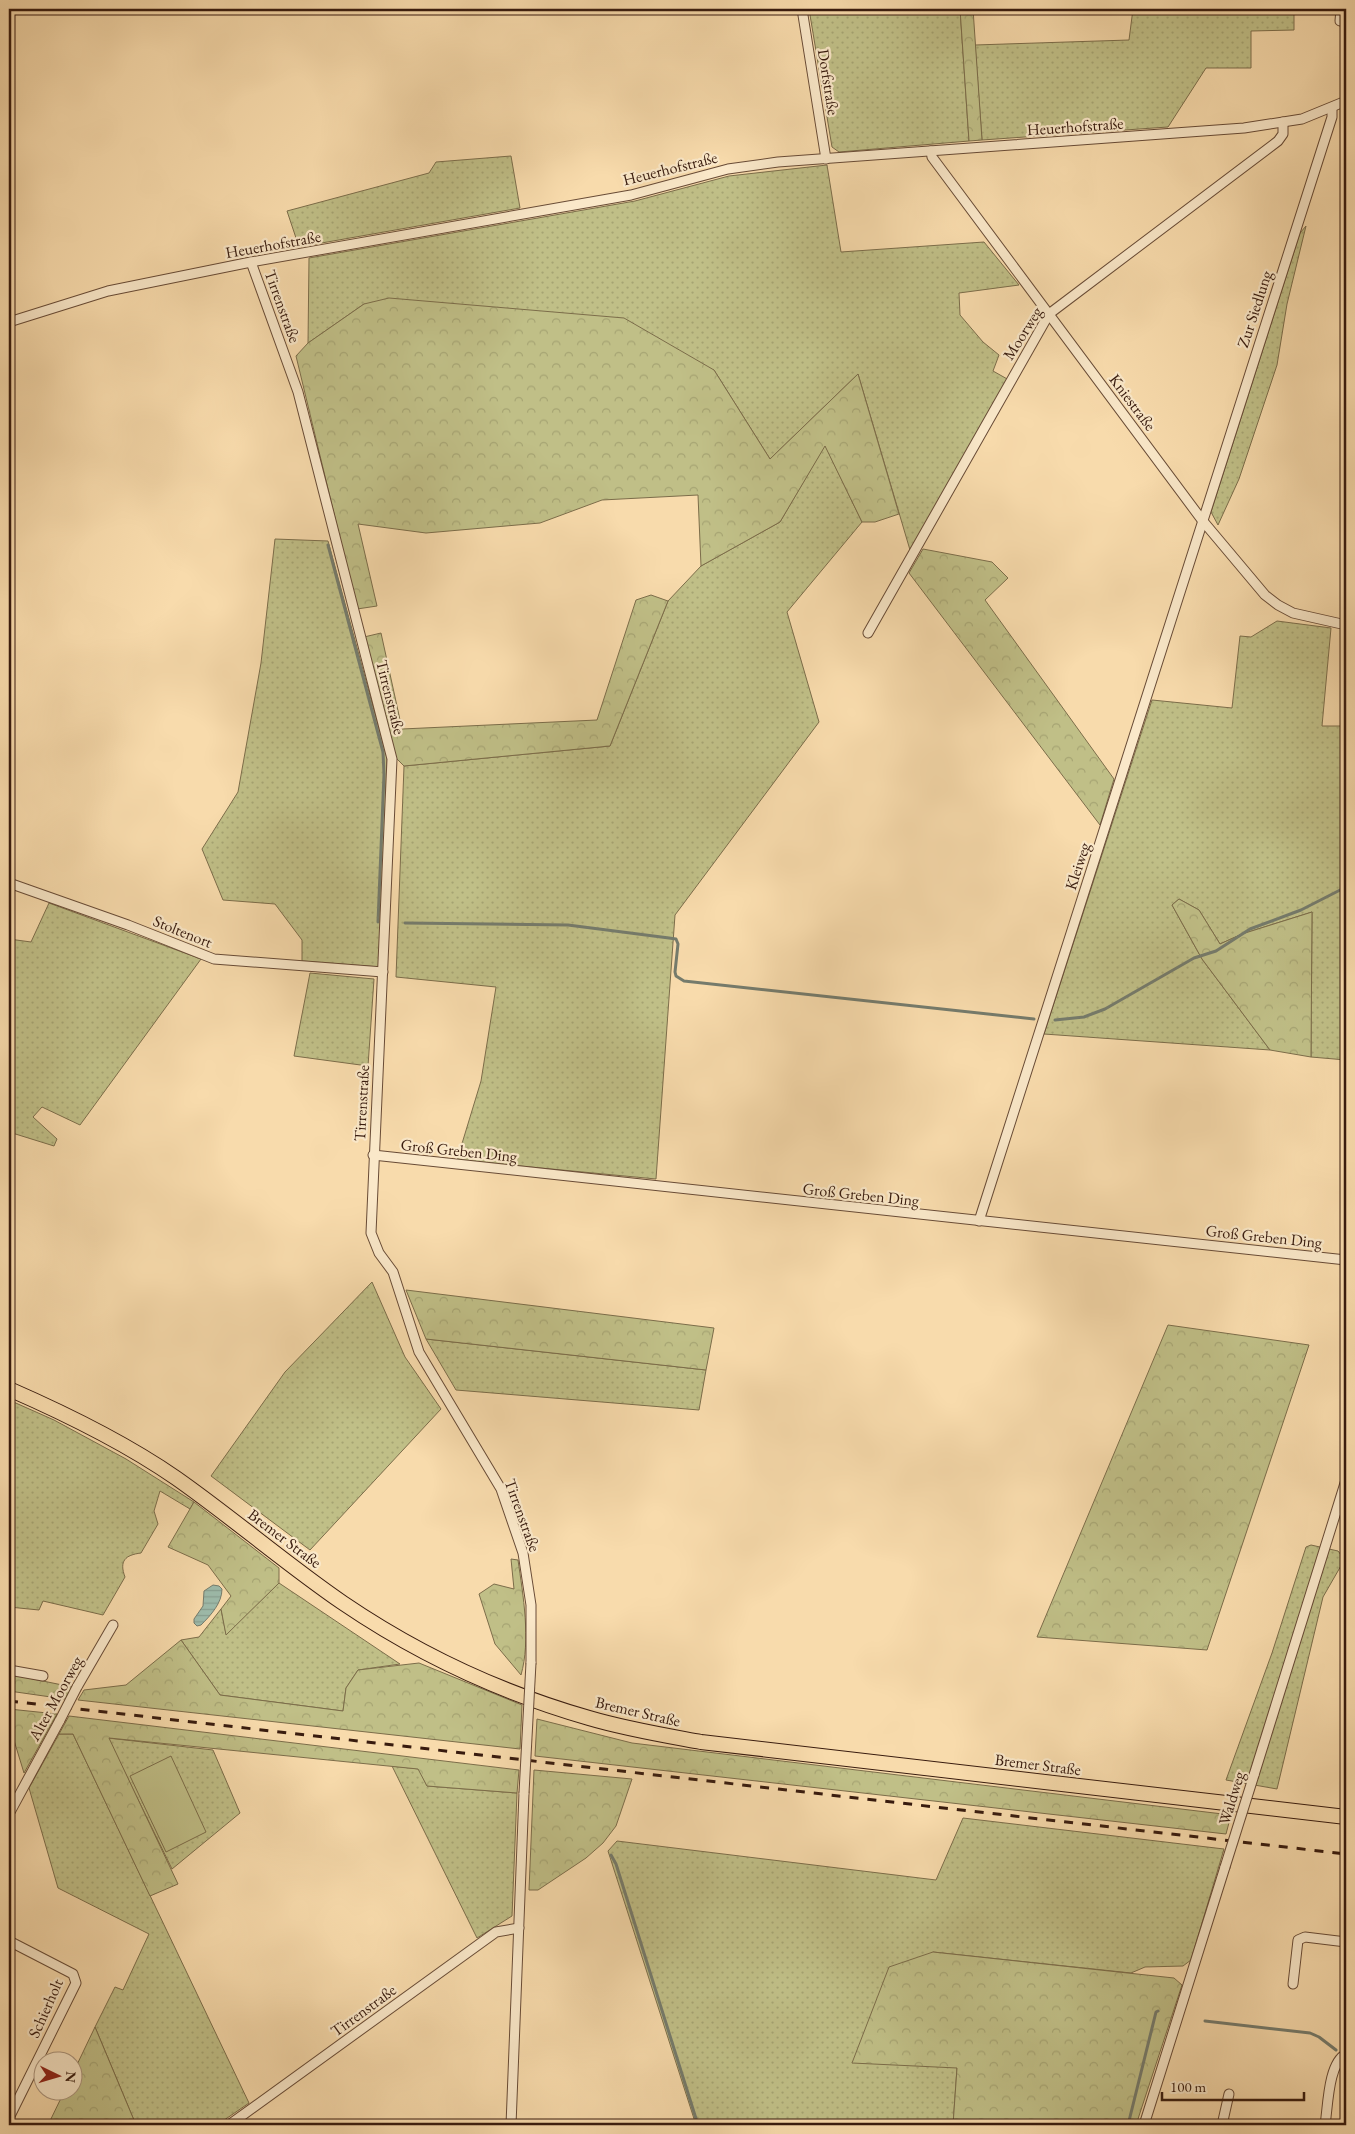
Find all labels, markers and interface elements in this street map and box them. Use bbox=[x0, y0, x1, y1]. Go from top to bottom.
street label: Dorfstraße bbox=[813, 48, 844, 117]
street label: Heuerhofstraße bbox=[1026, 113, 1124, 140]
street label: Heuerhofstraße bbox=[621, 147, 720, 190]
street label: Heuerhofstraße bbox=[224, 226, 323, 263]
street label: Tirrenstraße bbox=[260, 267, 305, 346]
street label: Zur Siedlung bbox=[1232, 267, 1277, 350]
street label: Moorweg bbox=[998, 302, 1048, 364]
street label: Kniestraße bbox=[1104, 370, 1161, 435]
street label: Tirrenstraße bbox=[371, 658, 410, 737]
street label: Kleiweg bbox=[1060, 839, 1095, 893]
street label: Stoltenort bbox=[150, 910, 215, 953]
street label: Tirrenstraße bbox=[349, 1064, 374, 1142]
street label: Groß Greben Ding bbox=[400, 1134, 519, 1167]
street label: Groß Greben Ding bbox=[802, 1178, 921, 1211]
street label: Groß Greben Ding bbox=[1205, 1220, 1324, 1253]
street label: Tirrenstraße bbox=[500, 1476, 545, 1555]
street label: Bremer Straße bbox=[244, 1504, 326, 1573]
street label: Alter Moorweg bbox=[23, 1651, 88, 1745]
street label: Bremer Straße bbox=[593, 1692, 682, 1731]
street label: Bremer Straße bbox=[994, 1749, 1082, 1780]
street label: Waldweg bbox=[1213, 1768, 1250, 1828]
street label: Schierholt bbox=[23, 1975, 68, 2041]
street label: Tirrenstraße bbox=[326, 1980, 400, 2041]
north arrow bbox=[32, 2052, 82, 2102]
scale bar bbox=[1162, 2069, 1305, 2101]
text: N bbox=[61, 2071, 80, 2084]
text: 100 m bbox=[1170, 2077, 1207, 2096]

